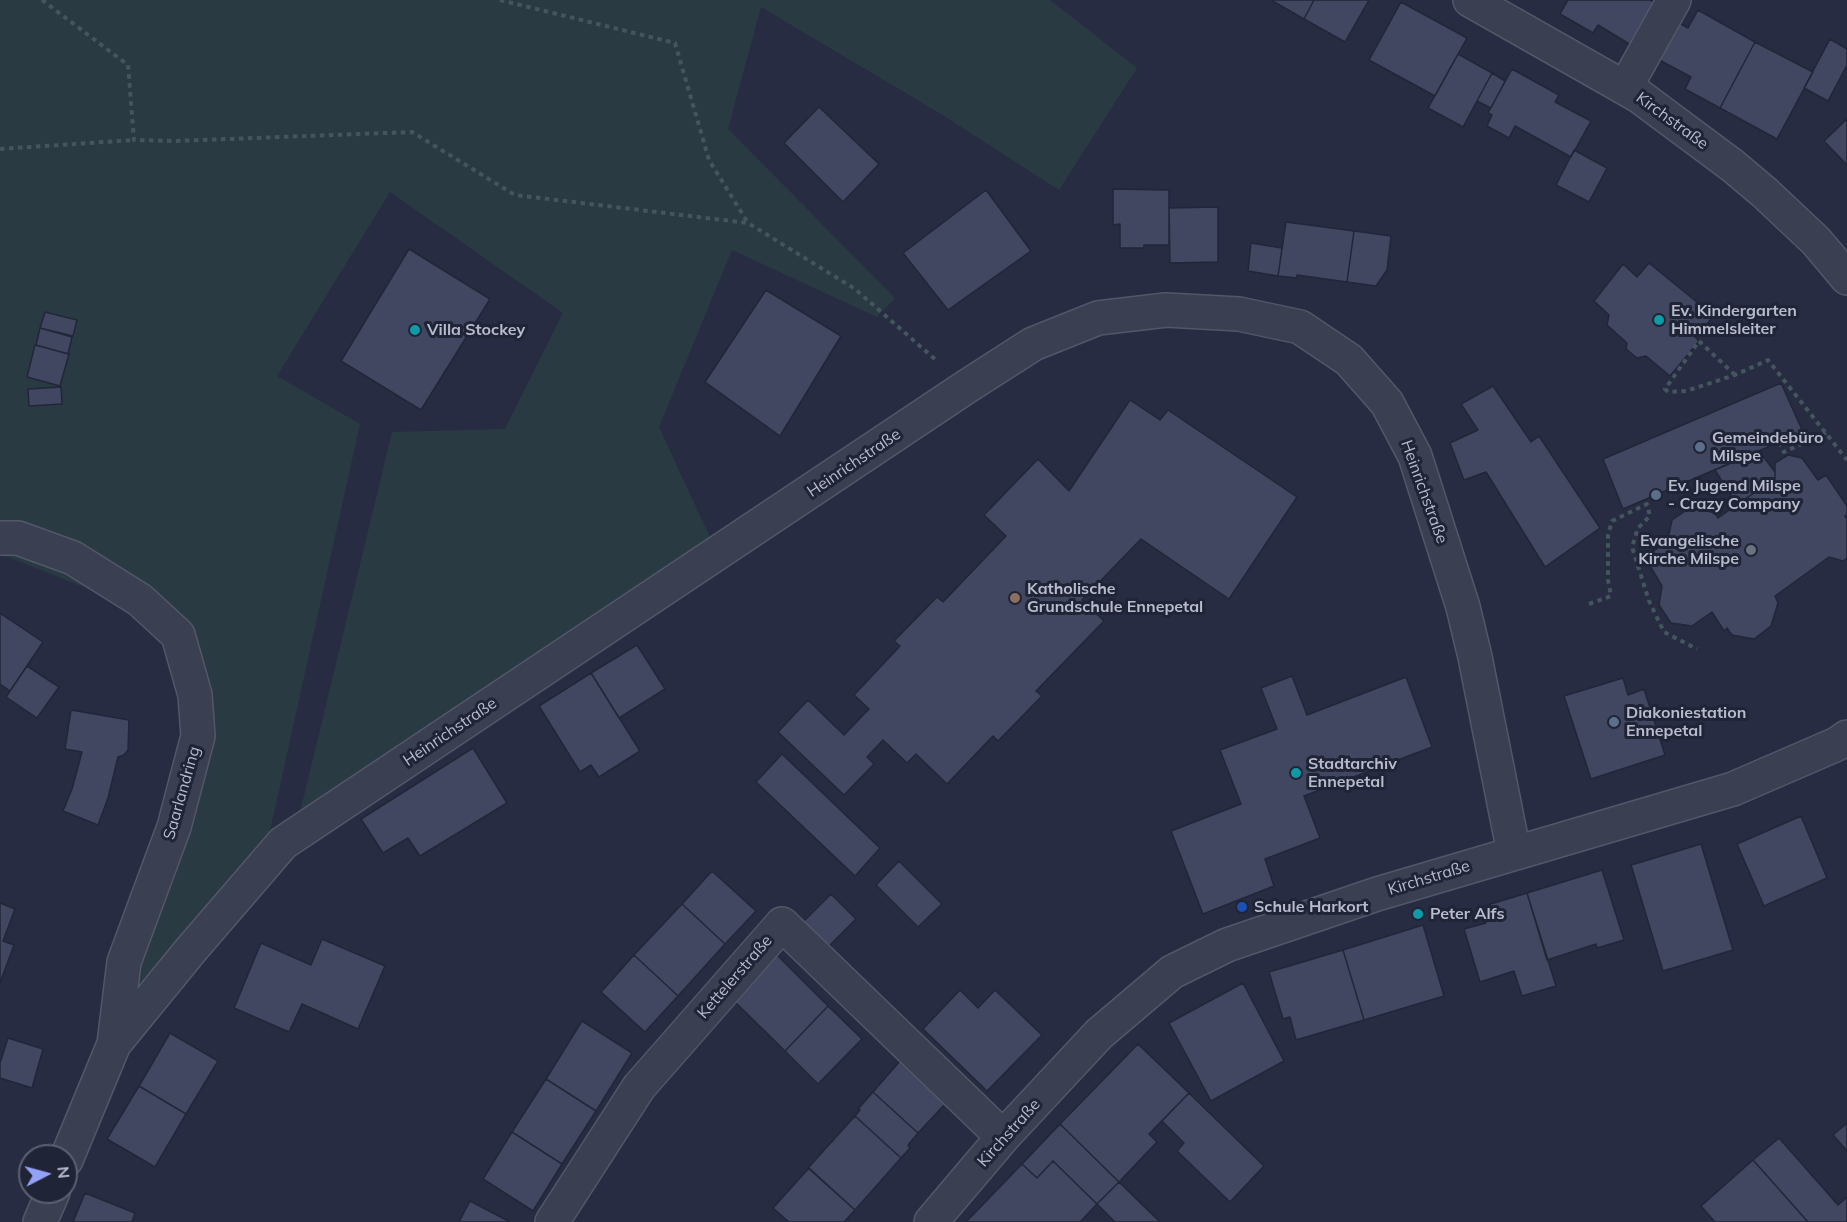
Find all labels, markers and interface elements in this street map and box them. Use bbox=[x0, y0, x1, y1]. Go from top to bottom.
street label: Kirchstraße bbox=[1632, 88, 1712, 154]
place label: Ev. Kindergarten Himmelsleiter bbox=[1671, 301, 1797, 339]
marker: Ev. Kindergarten Himmelsleiter bbox=[1652, 313, 1666, 327]
place label: Villa Stockey bbox=[427, 320, 525, 340]
marker: Villa Stockey bbox=[408, 323, 422, 337]
street label: Heinrichstraße bbox=[804, 425, 904, 501]
place label: Gemeindebüro Milspe bbox=[1712, 428, 1823, 466]
street label: Heinrichstraße bbox=[1396, 438, 1452, 546]
marker: Gemeindebüro Milspe bbox=[1693, 440, 1707, 454]
place label: Ev. Jugend Milspe - Crazy Company bbox=[1668, 476, 1801, 514]
marker: Ev. Jugend Milspe - Crazy Company bbox=[1649, 488, 1663, 502]
place label: Evangelische Kirche Milspe bbox=[1638, 531, 1739, 569]
marker: Evangelische Kirche Milspe bbox=[1744, 543, 1758, 557]
place label: Katholische Grundschule Ennepetal bbox=[1027, 579, 1203, 617]
marker: Katholische Grundschule Ennepetal bbox=[1008, 591, 1022, 605]
street label: Heinrichstraße bbox=[400, 694, 500, 770]
place label: Diakoniestation Ennepetal bbox=[1626, 703, 1746, 741]
marker: Diakoniestation Ennepetal bbox=[1607, 715, 1621, 729]
street label: Saarlandring bbox=[160, 744, 204, 842]
place label: Stadtarchiv Ennepetal bbox=[1308, 754, 1397, 792]
marker: Stadtarchiv Ennepetal bbox=[1289, 766, 1303, 780]
street label: Kirchstraße bbox=[1386, 856, 1472, 900]
place label: Schule Harkort bbox=[1254, 897, 1368, 917]
marker: Schule Harkort bbox=[1235, 900, 1249, 914]
place label: Peter Alfs bbox=[1430, 904, 1504, 924]
marker: Peter Alfs bbox=[1411, 907, 1425, 921]
street label: Kettelerstraße bbox=[694, 931, 776, 1023]
street label: Kirchstraße bbox=[974, 1095, 1044, 1171]
north arrow bbox=[18, 1144, 78, 1204]
text: N bbox=[53, 1165, 74, 1179]

